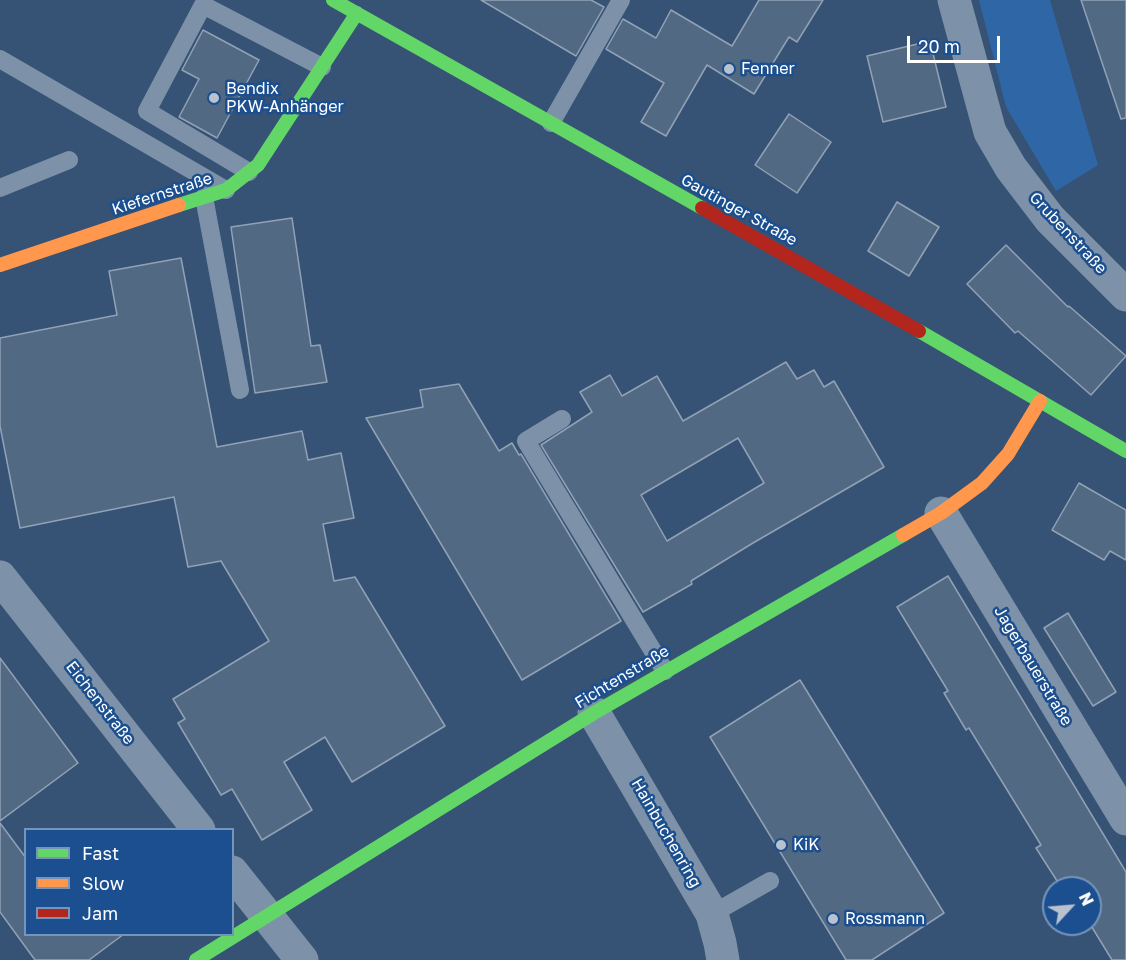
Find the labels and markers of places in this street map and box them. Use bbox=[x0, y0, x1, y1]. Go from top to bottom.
place label: Fenner bbox=[741, 59, 795, 79]
marker: Fenner bbox=[722, 62, 736, 76]
place label: Bendix PKW-Anhänger bbox=[226, 79, 344, 117]
marker: Bendix PKW-Anhänger bbox=[207, 91, 221, 105]
place label: KiK bbox=[793, 835, 819, 855]
marker: KiK bbox=[774, 838, 788, 852]
place label: Rossmann bbox=[845, 909, 925, 929]
marker: Rossmann bbox=[826, 912, 840, 926]

